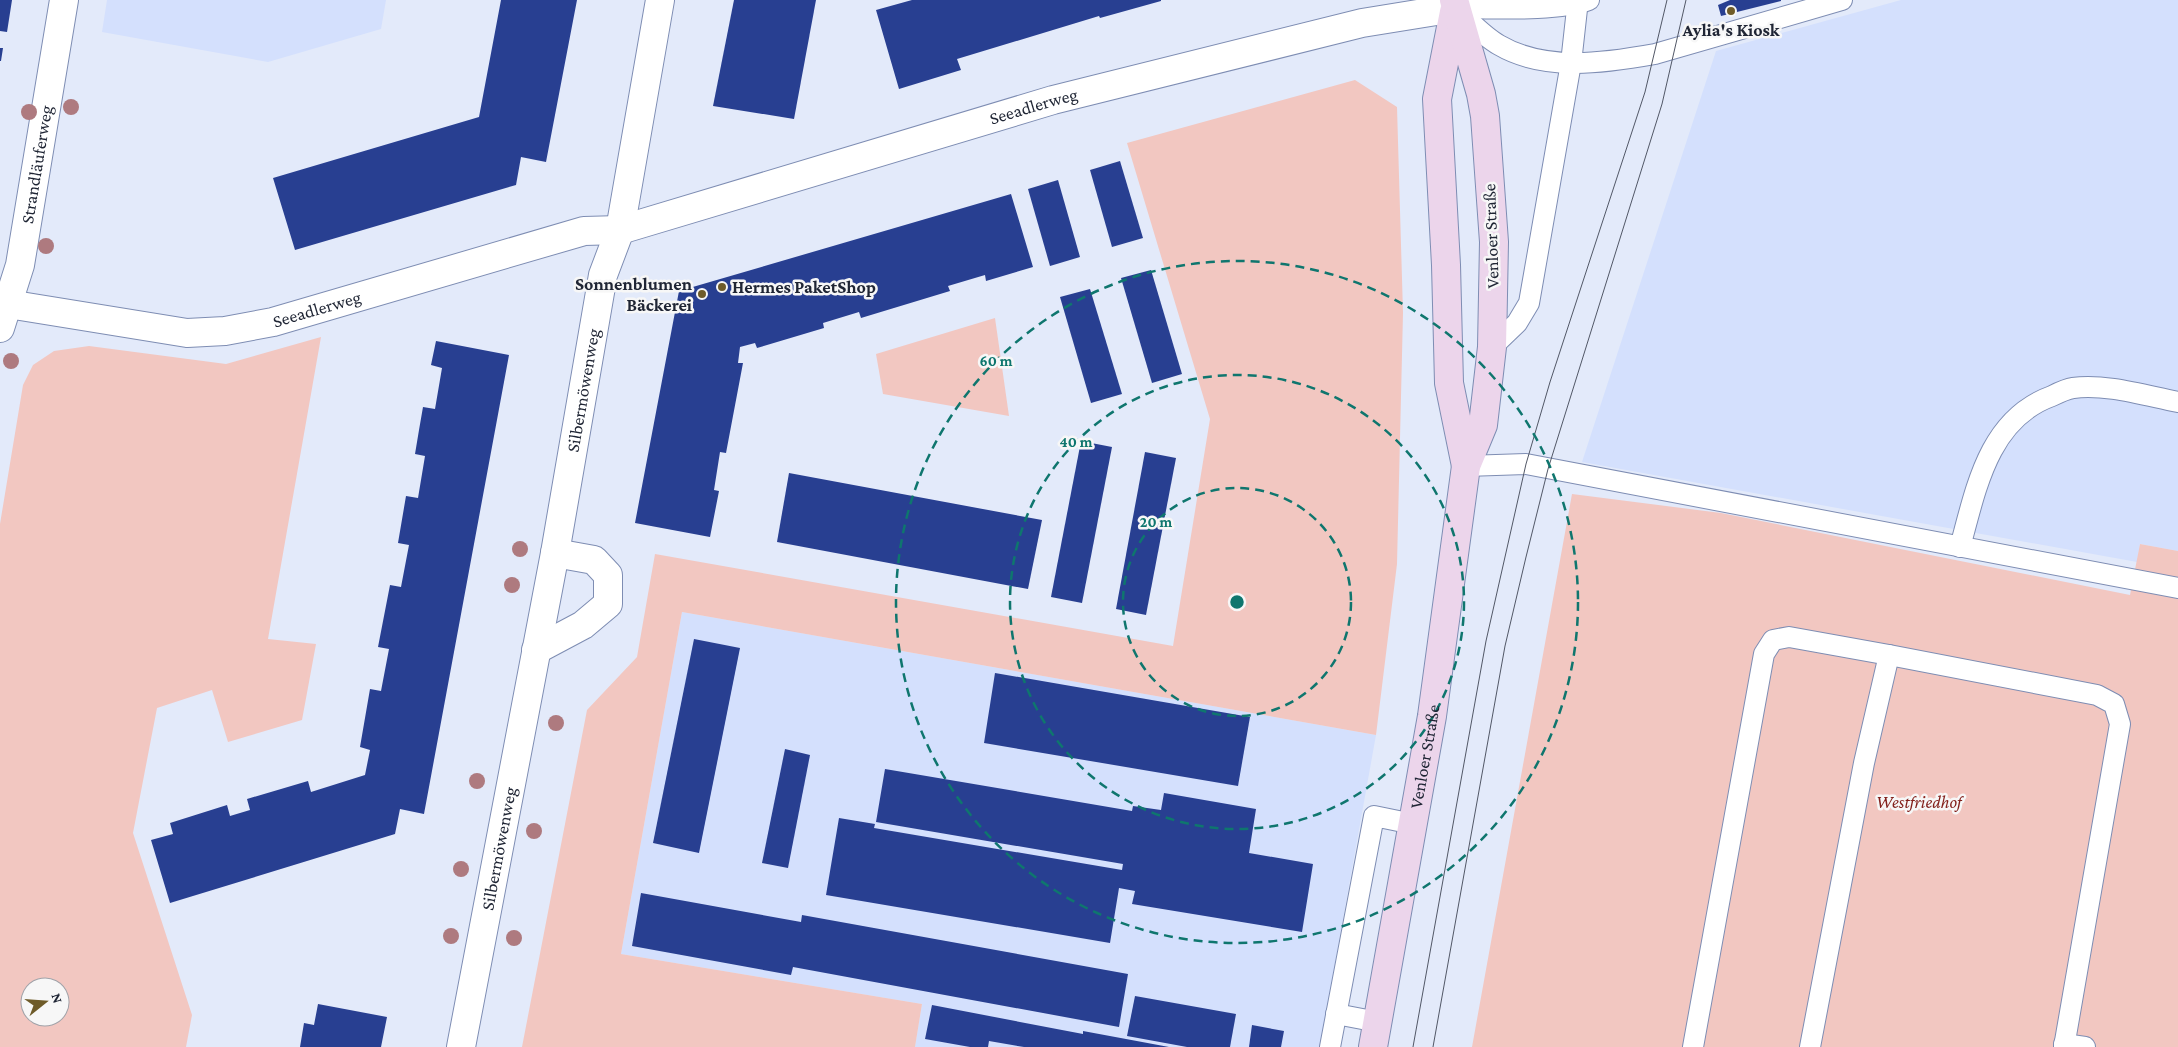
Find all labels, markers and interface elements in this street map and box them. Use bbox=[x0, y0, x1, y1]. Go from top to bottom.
marker: Aylia's Kiosk bbox=[1725, 5, 1737, 17]
place label: Aylia's Kiosk bbox=[1681, 20, 1780, 40]
street label: Seeadlerweg bbox=[987, 84, 1080, 129]
street label: Strandläuferweg bbox=[17, 103, 56, 225]
street label: Venloer Straße bbox=[1479, 183, 1503, 289]
place label: Sonnenblumen Bäckerei bbox=[575, 274, 693, 315]
place label: Hermes PaketShop bbox=[732, 277, 876, 297]
marker: Hermes PaketShop bbox=[716, 281, 728, 293]
street label: Seeadlerweg bbox=[271, 287, 364, 332]
marker: Sonnenblumen Bäckerei bbox=[696, 288, 708, 300]
street label: Silbermöwenweg bbox=[563, 327, 604, 454]
text: 60 m bbox=[980, 353, 1013, 369]
text: 40 m bbox=[1060, 434, 1093, 450]
text: 20 m bbox=[1140, 514, 1172, 530]
centre of rings bbox=[1228, 593, 1246, 611]
street label: Venloer Straße bbox=[1406, 703, 1443, 810]
street label: Silbermöwenweg bbox=[477, 785, 520, 912]
park label: Westfriedhof bbox=[1876, 792, 1964, 812]
north arrow bbox=[20, 977, 70, 1027]
text: N bbox=[48, 991, 67, 1006]

